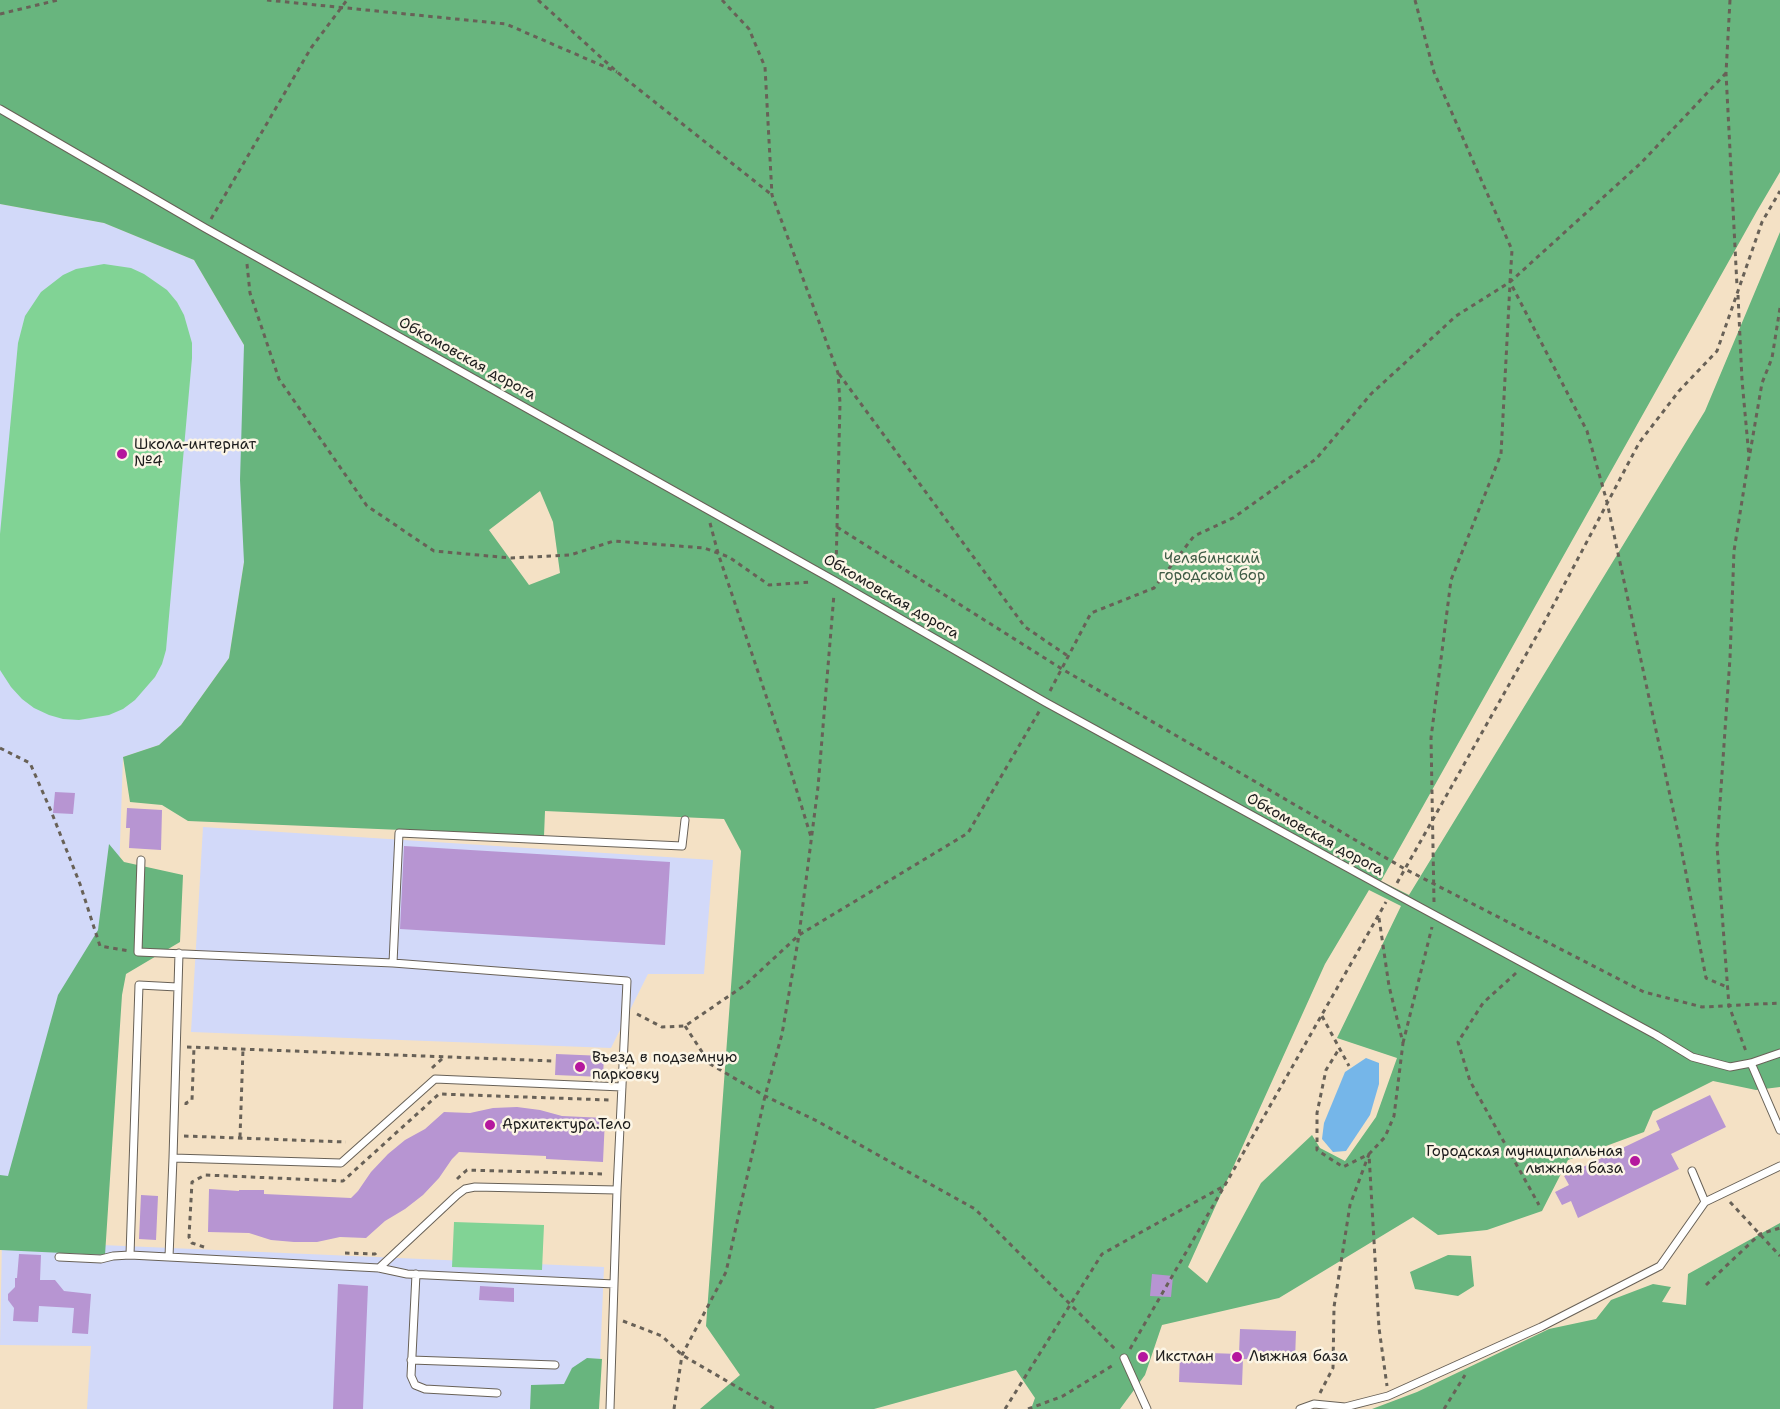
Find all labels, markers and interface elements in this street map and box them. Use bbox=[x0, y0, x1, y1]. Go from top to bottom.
street label: Обкомовская дорога bbox=[395, 314, 539, 404]
place label: Школа-интернат №4 bbox=[134, 436, 256, 471]
marker: Школа-интернат №4 bbox=[115, 447, 129, 461]
park label: Челябинский городской бор bbox=[1159, 550, 1265, 585]
street label: Обкомовская дорога bbox=[820, 551, 962, 643]
street label: Обкомовская дорога bbox=[1243, 790, 1387, 880]
place label: Въезд в подземную парковку bbox=[592, 1049, 737, 1084]
marker: Въезд в подземную парковку bbox=[573, 1060, 587, 1074]
place label: Архитектура.Тело bbox=[502, 1116, 631, 1134]
marker: Архитектура.Тело bbox=[483, 1118, 497, 1132]
place label: Городская муниципальная лыжная база bbox=[1426, 1143, 1623, 1178]
marker: Городская муниципальная лыжная база bbox=[1628, 1154, 1642, 1168]
place label: Икстлан bbox=[1155, 1348, 1214, 1366]
place label: Лыжная база bbox=[1249, 1348, 1348, 1366]
marker: Икстлан bbox=[1136, 1350, 1150, 1364]
marker: Лыжная база bbox=[1230, 1350, 1244, 1364]

